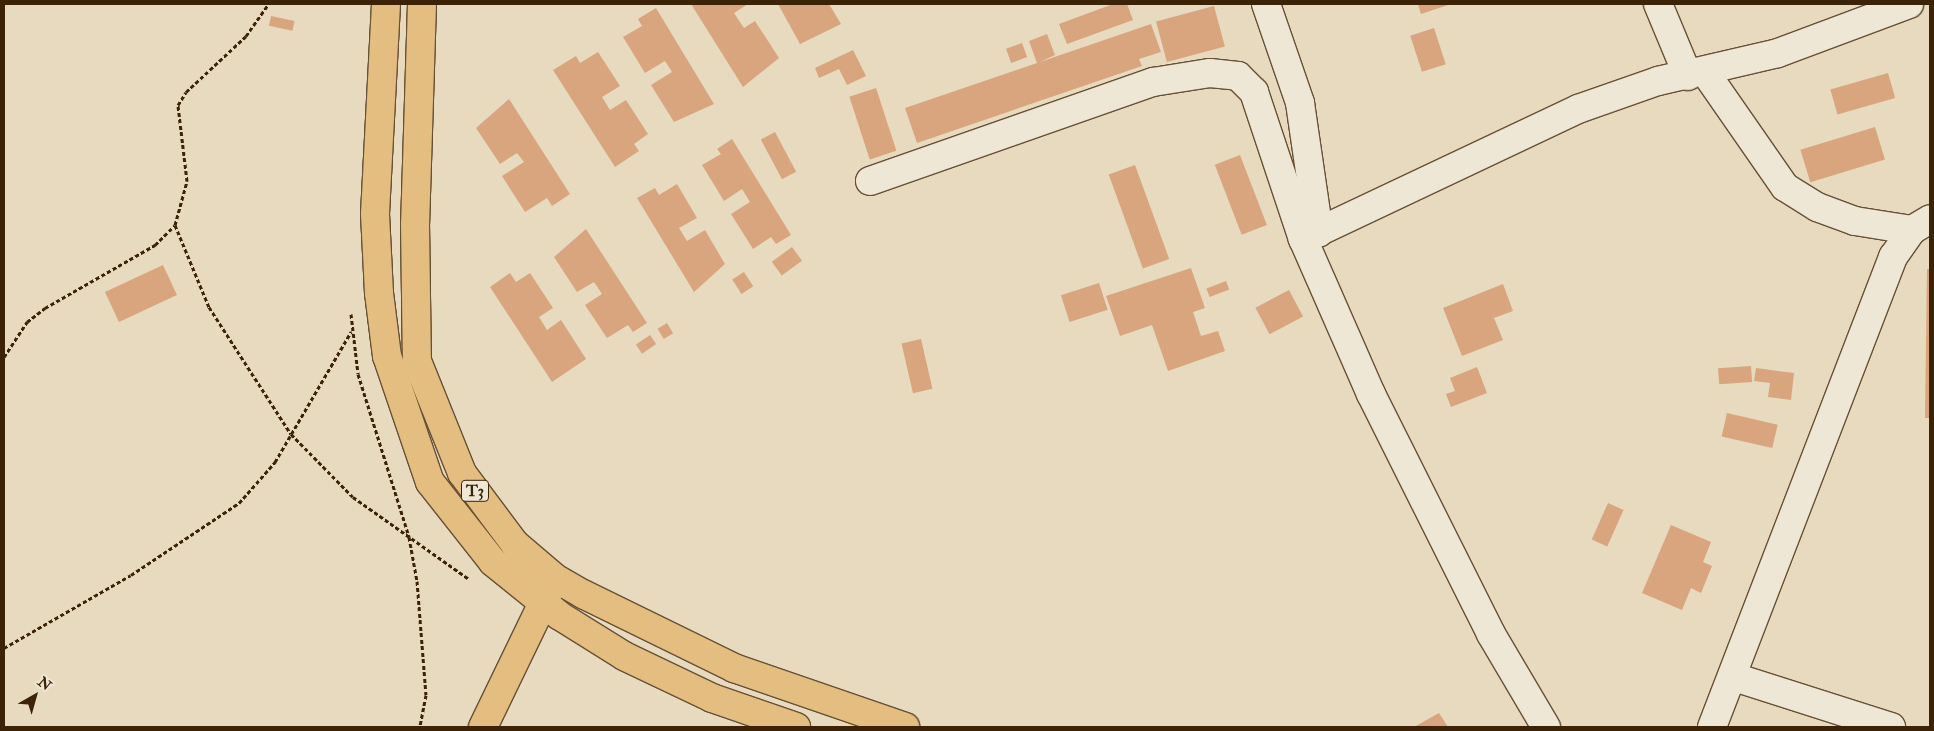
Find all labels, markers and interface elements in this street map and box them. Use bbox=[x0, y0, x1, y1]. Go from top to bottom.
road number: T3 bbox=[460, 478, 490, 504]
north arrow bbox=[10, 671, 60, 721]
text: N bbox=[34, 673, 55, 694]

